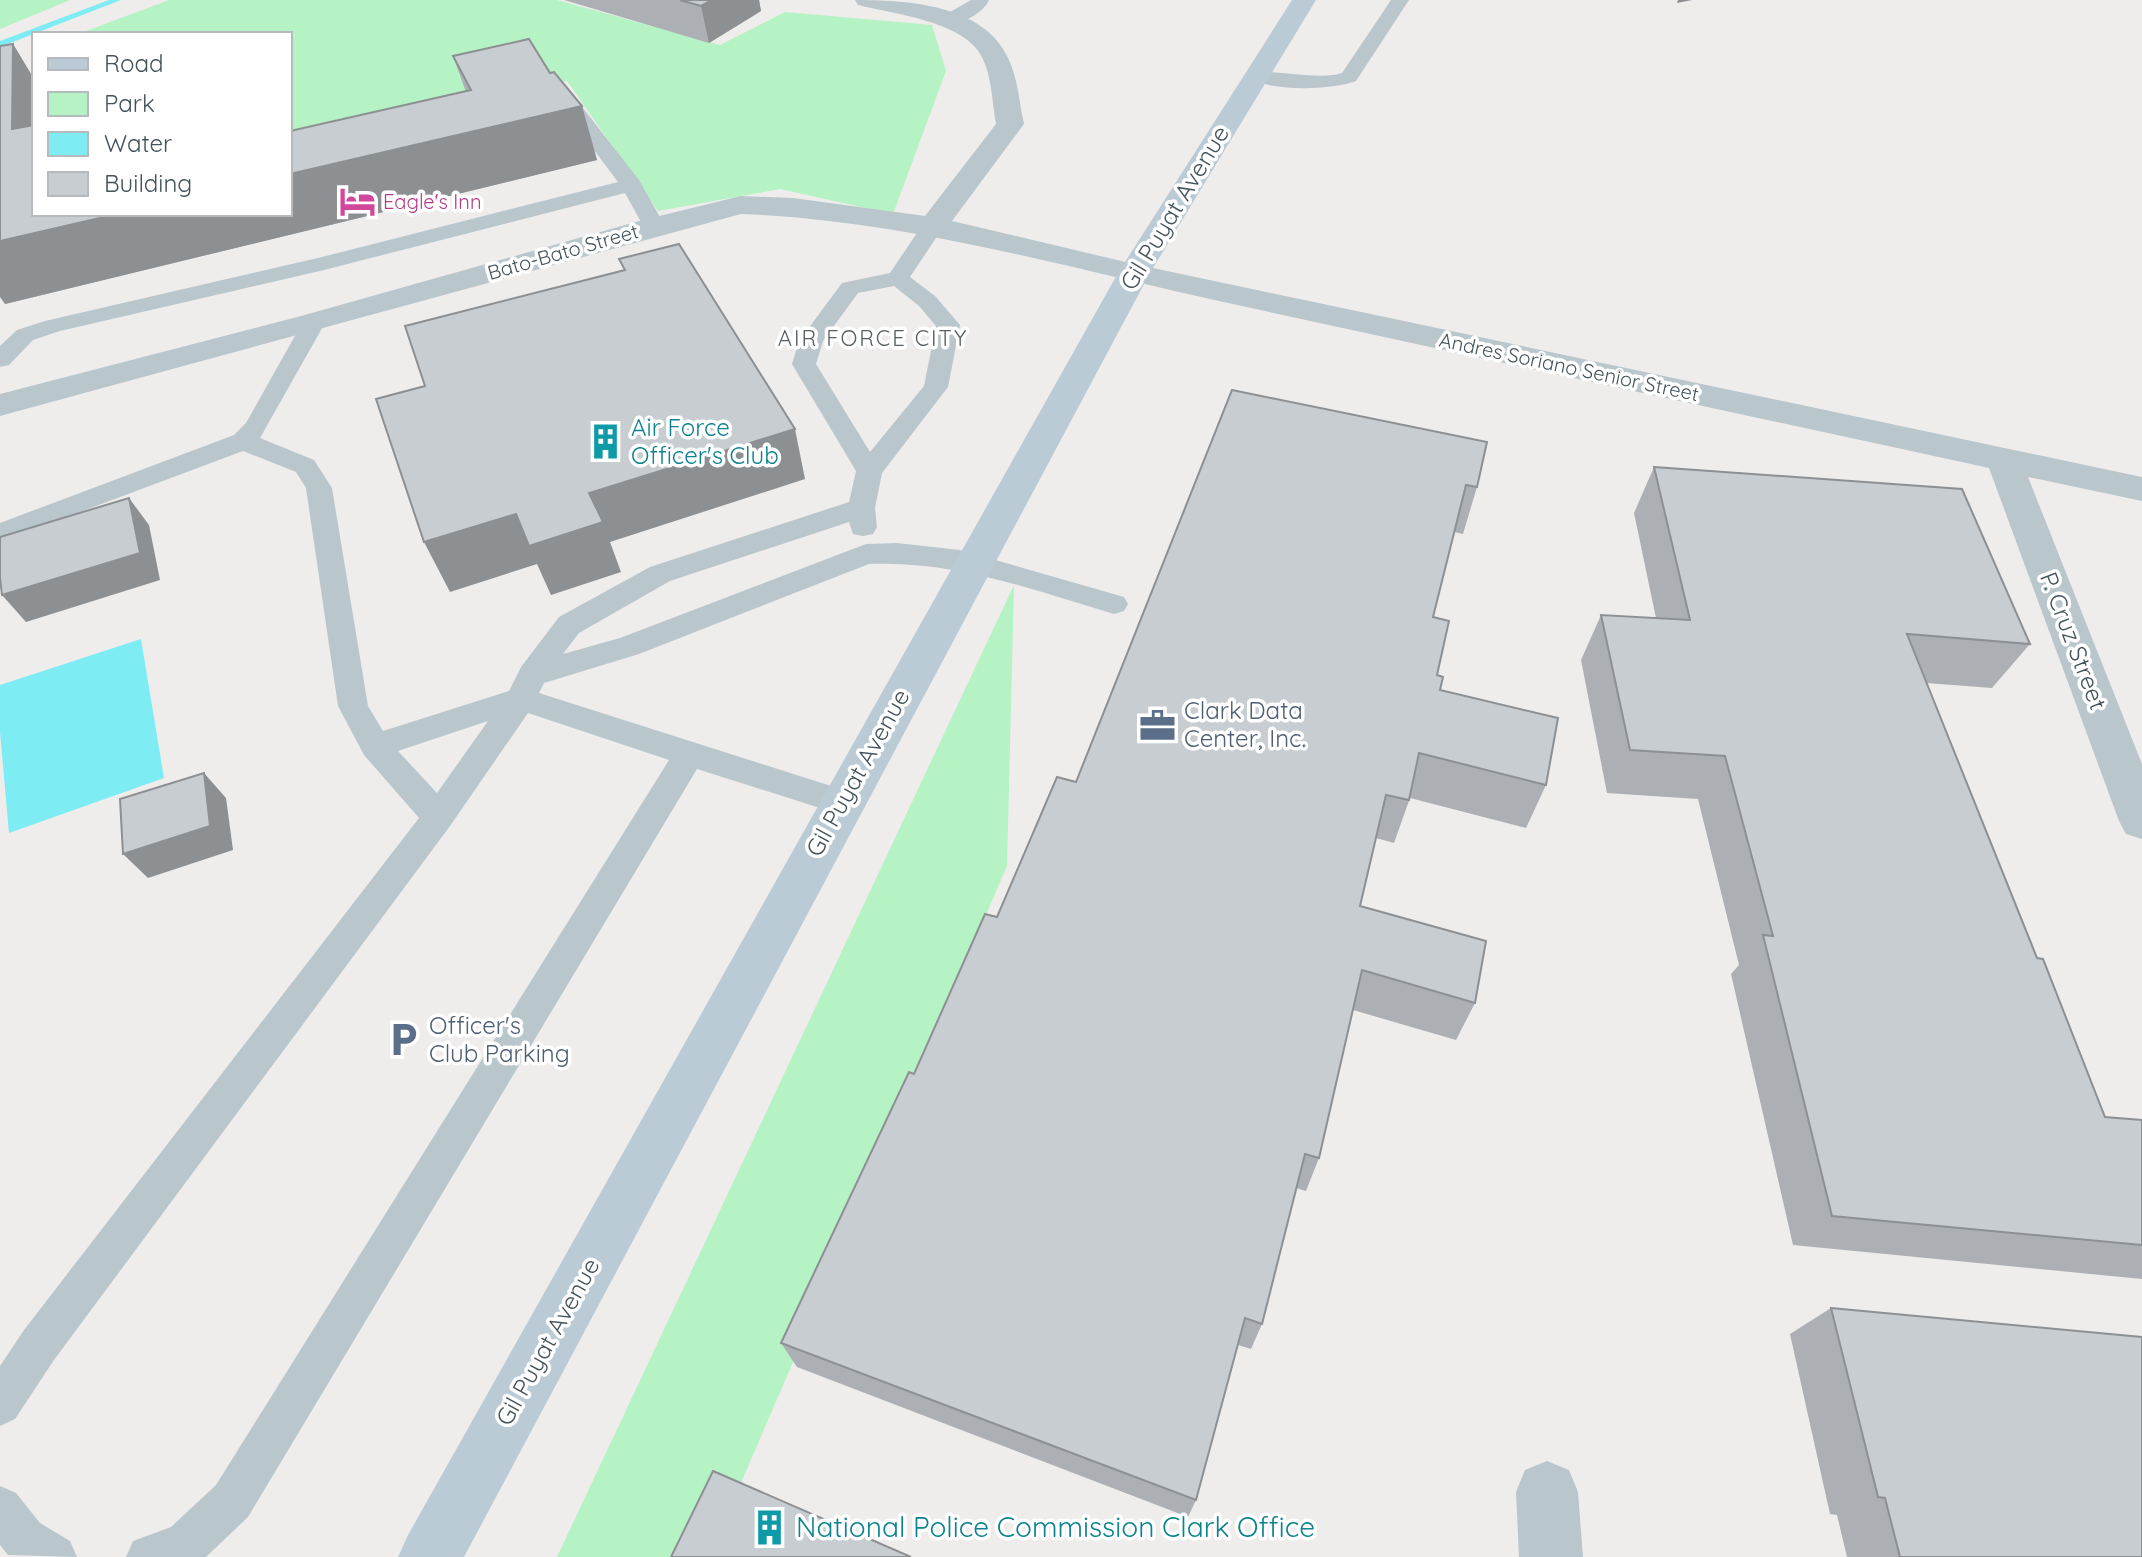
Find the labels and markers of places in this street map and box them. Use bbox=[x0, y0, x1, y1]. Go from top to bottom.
hotel icon: Eagle's Inn bbox=[338, 183, 376, 221]
place label: Eagle's Inn bbox=[383, 189, 481, 214]
place label: Air Force Officer's Club bbox=[631, 412, 779, 470]
building icon: Air Force Officer's Club bbox=[586, 423, 624, 461]
place label: Clark Data Center, Inc. bbox=[1184, 695, 1306, 753]
office icon: Clark Data Center, Inc. bbox=[1139, 706, 1177, 744]
place label: Officer's Club Parking bbox=[429, 1010, 570, 1068]
parking icon: Officer's Club Parking bbox=[384, 1021, 422, 1059]
building icon: National Police Commission Clark Office bbox=[751, 1508, 789, 1546]
place label: National Police Commission Clark Office bbox=[796, 1509, 1315, 1544]

